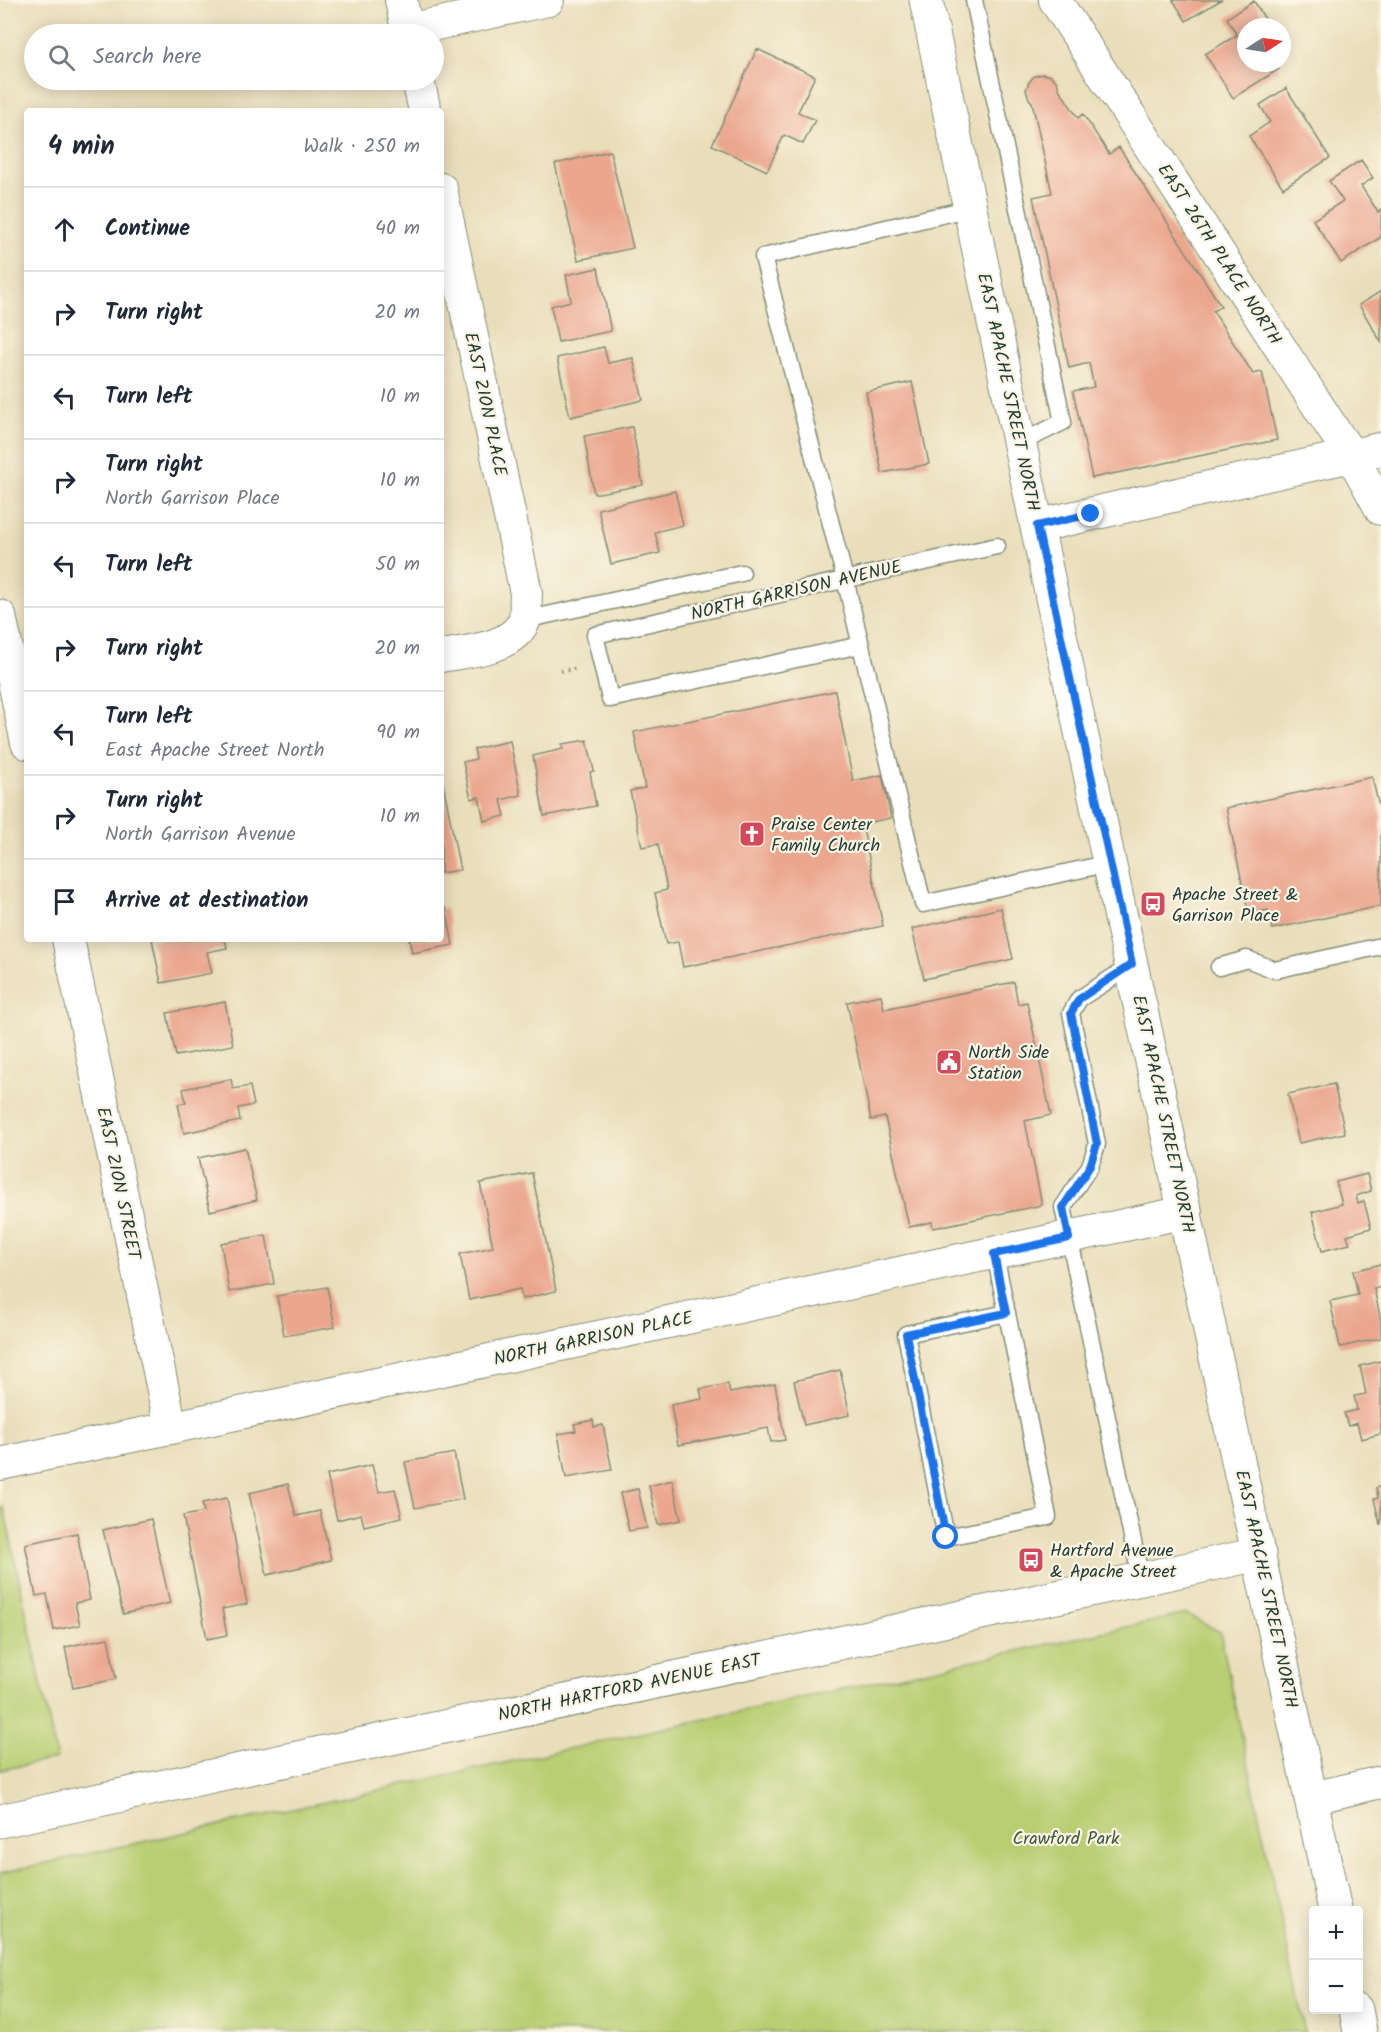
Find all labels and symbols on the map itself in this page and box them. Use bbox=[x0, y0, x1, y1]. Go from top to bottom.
north arrow bbox=[1237, 18, 1291, 72]
street label: EAST 26TH PLACE NORTH bbox=[1149, 158, 1289, 352]
street label: EAST APACHE STREET NORTH bbox=[968, 270, 1047, 514]
street label: EAST ZION PLACE bbox=[455, 329, 514, 480]
route end bbox=[1077, 500, 1103, 526]
street label: NORTH GARRISON AVENUE bbox=[688, 553, 905, 630]
place label: Praise Center Family Church bbox=[771, 811, 880, 861]
church icon: Praise Center Family Church bbox=[737, 819, 767, 849]
place label: Apache Street & Garrison Place bbox=[1172, 881, 1299, 931]
bus stop icon: Apache Street & Garrison Place bbox=[1138, 889, 1168, 919]
street label: EAST APACHE STREET NORTH bbox=[1123, 992, 1202, 1236]
place label: North Side Station bbox=[968, 1039, 1049, 1089]
public building icon: North Side Station bbox=[934, 1047, 964, 1077]
street label: EAST ZION STREET bbox=[87, 1104, 148, 1264]
street label: NORTH GARRISON PLACE bbox=[491, 1304, 696, 1375]
street label: EAST APACHE STREET NORTH bbox=[1226, 1467, 1305, 1711]
route start bbox=[932, 1523, 958, 1549]
place label: Hartford Avenue & Apache Street bbox=[1050, 1537, 1178, 1587]
bus stop icon: Hartford Avenue & Apache Street bbox=[1016, 1545, 1046, 1575]
street label: NORTH HARTFORD AVENUE EAST bbox=[495, 1646, 765, 1731]
park label: Crawford Park bbox=[1013, 1825, 1120, 1854]

